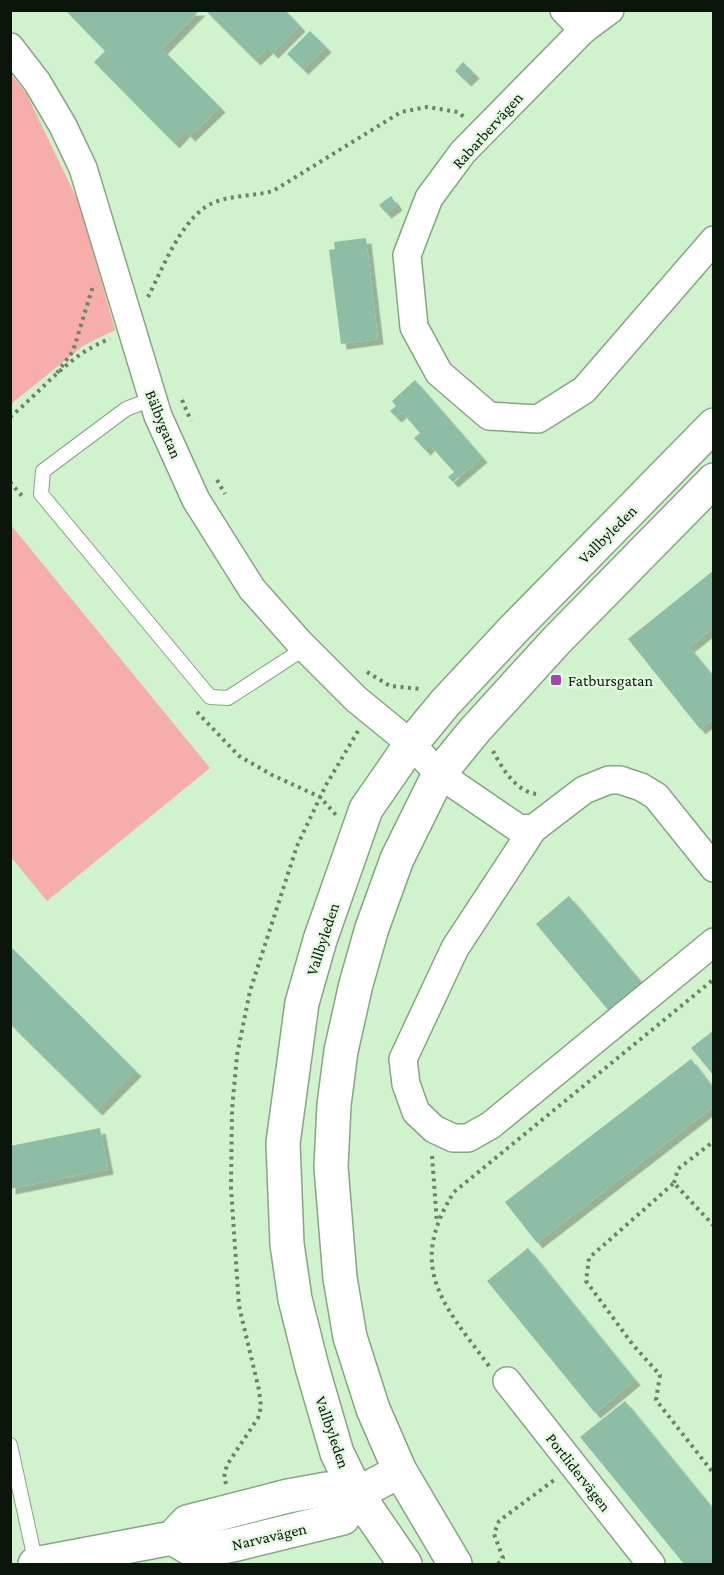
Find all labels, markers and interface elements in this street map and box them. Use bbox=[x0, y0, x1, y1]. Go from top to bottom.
street label: Rabarbervägen bbox=[449, 89, 527, 172]
street label: Bälbygatan bbox=[141, 388, 185, 462]
street label: Vallbyleden bbox=[575, 502, 641, 568]
place label: Fatbursgatan bbox=[568, 672, 653, 690]
marker: Fatbursgatan bbox=[549, 673, 563, 687]
street label: Vallbyleden bbox=[303, 900, 343, 978]
street label: Vallbyleden bbox=[311, 1394, 353, 1471]
street label: Portlidervägen bbox=[542, 1430, 615, 1516]
street label: Narvavägen bbox=[230, 1520, 309, 1554]

